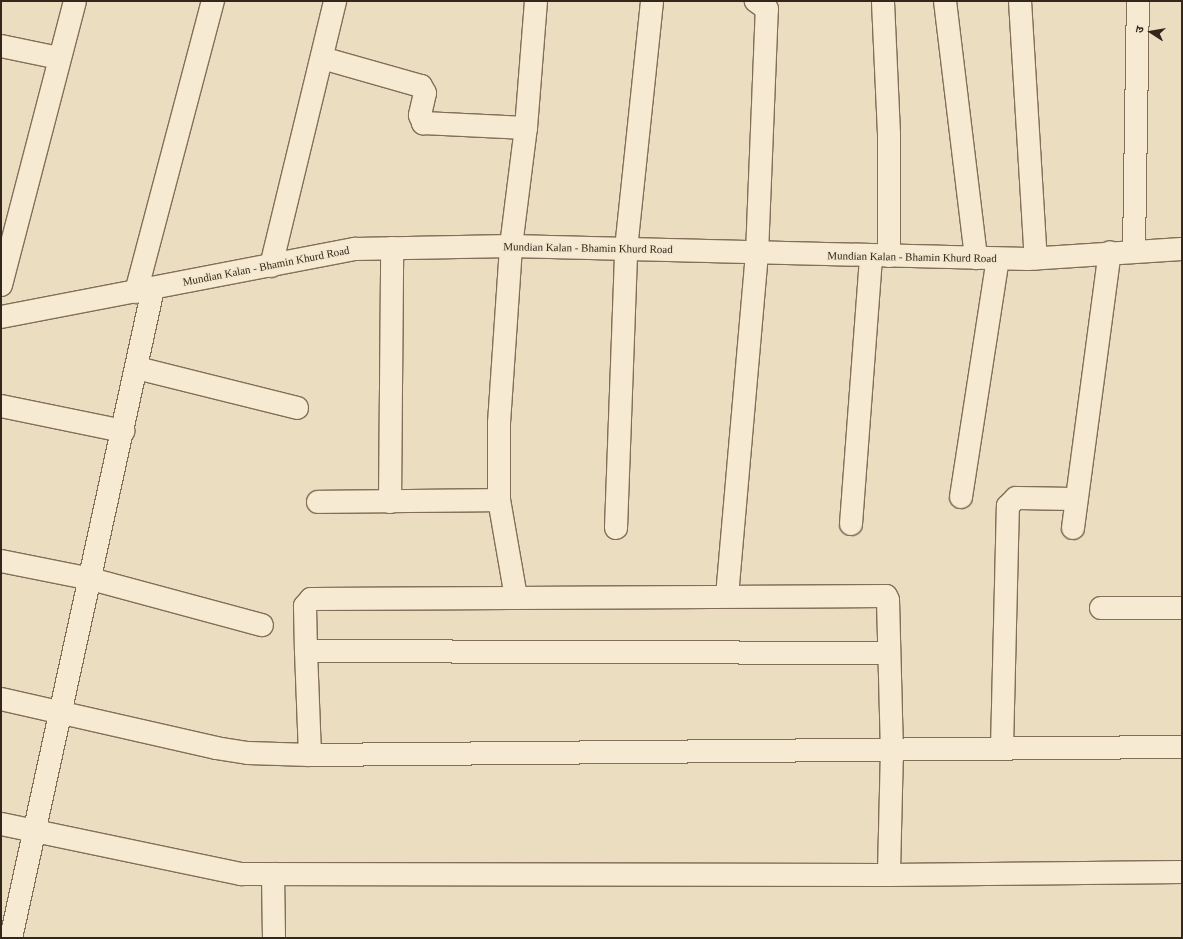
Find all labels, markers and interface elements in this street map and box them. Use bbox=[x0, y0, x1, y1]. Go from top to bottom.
north arrow bbox=[1131, 12, 1171, 52]
text: उ bbox=[1133, 25, 1146, 34]
street label: Mundian Kalan - Bhamin Khurd Road bbox=[503, 240, 673, 256]
street label: Mundian Kalan - Bhamin Khurd Road bbox=[182, 243, 350, 289]
street label: Mundian Kalan - Bhamin Khurd Road bbox=[827, 249, 997, 265]

